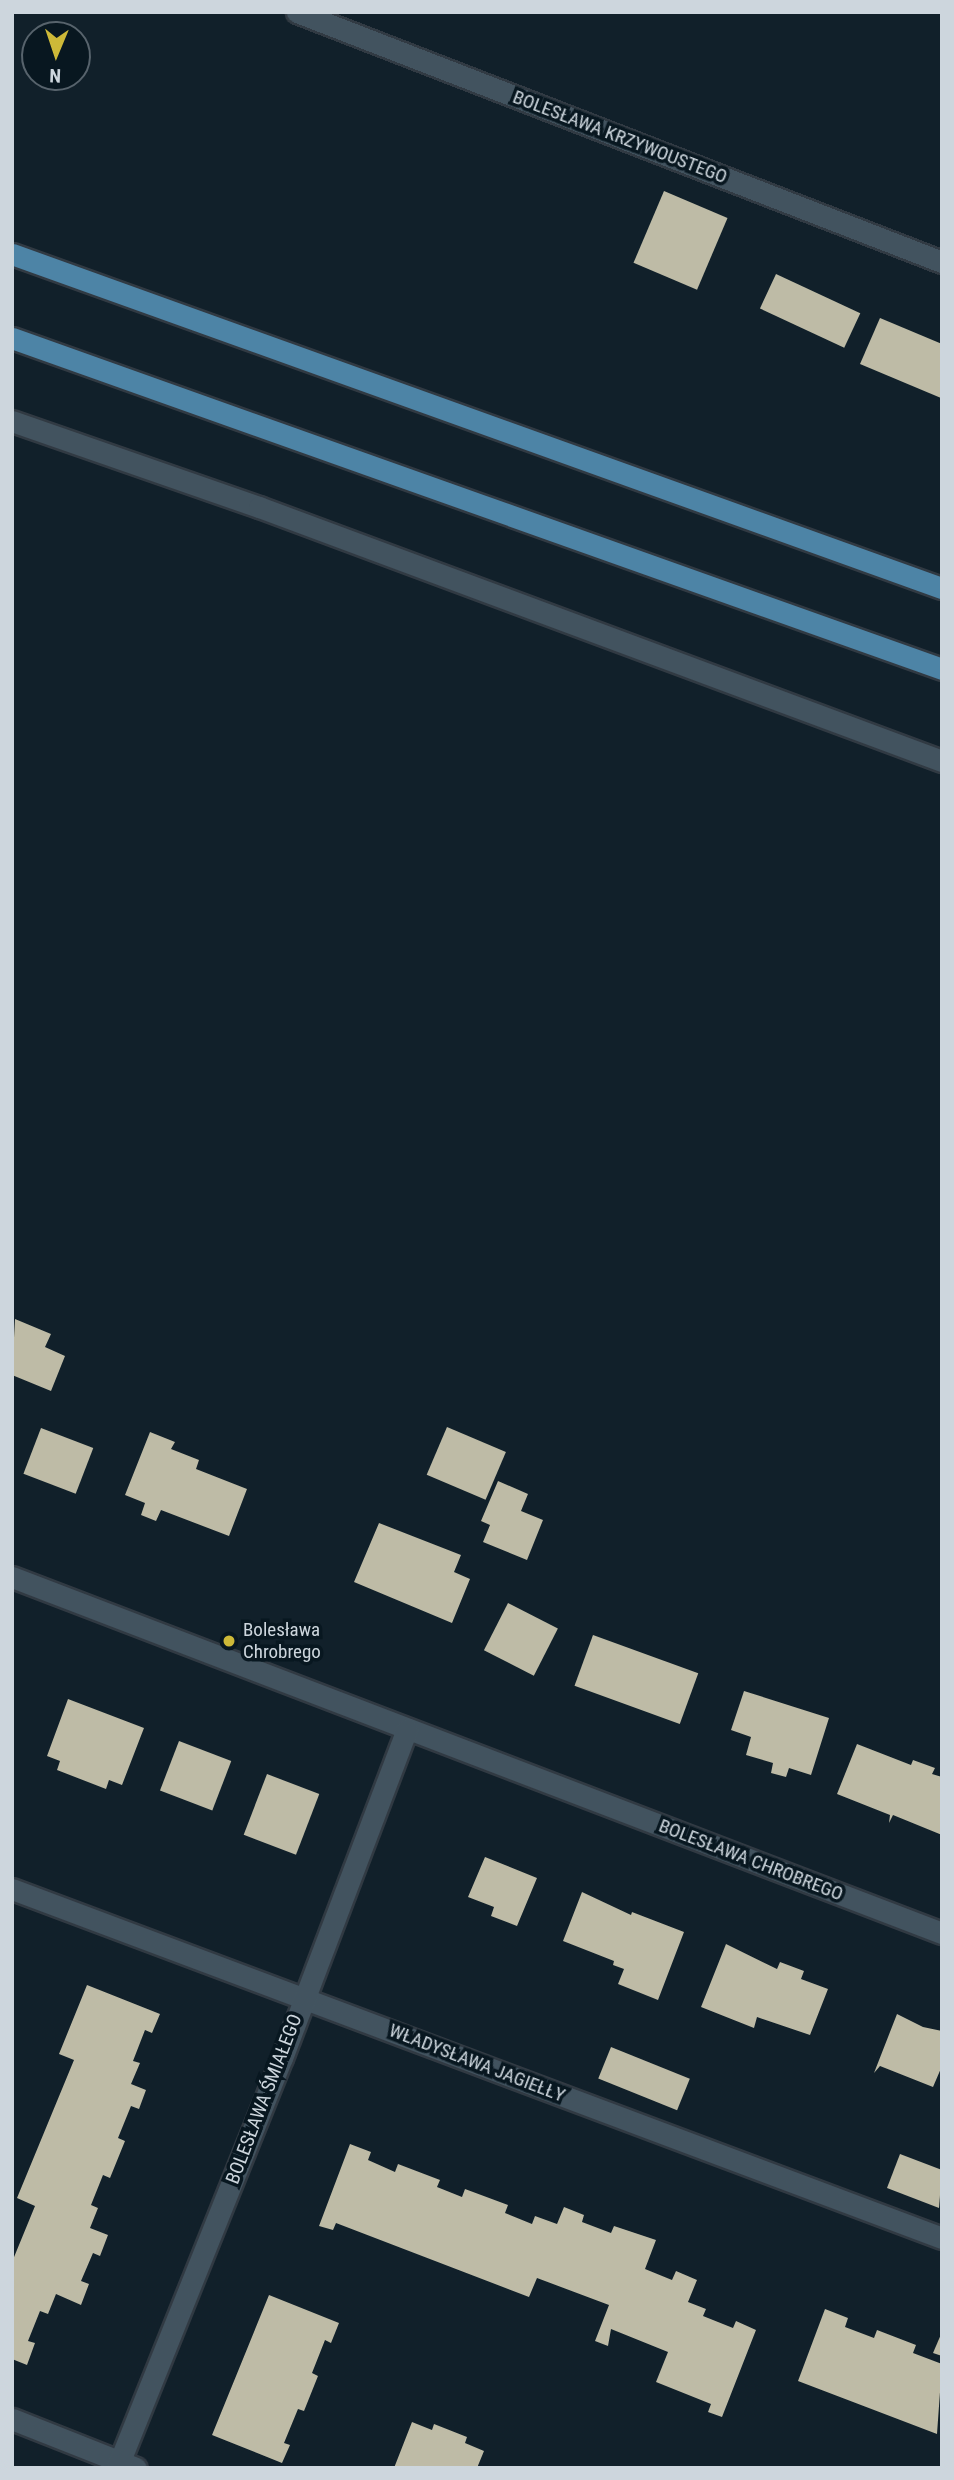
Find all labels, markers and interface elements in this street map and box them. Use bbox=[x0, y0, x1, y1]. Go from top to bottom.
north arrow bbox=[21, 21, 91, 91]
text: N bbox=[49, 64, 62, 87]
street label: BOLESŁAWA KRZYWOUSTEGO bbox=[510, 86, 730, 188]
place label: Bolesława Chrobrego bbox=[243, 1619, 321, 1663]
marker: Bolesława Chrobrego bbox=[221, 1633, 237, 1649]
street label: BOLESŁAWA CHROBREGO bbox=[656, 1814, 846, 1906]
street label: BOLESŁAWA ŚMIAŁEGO bbox=[221, 2011, 307, 2187]
street label: WŁADYSŁAWA JAGIEŁŁY bbox=[386, 2019, 568, 2107]

